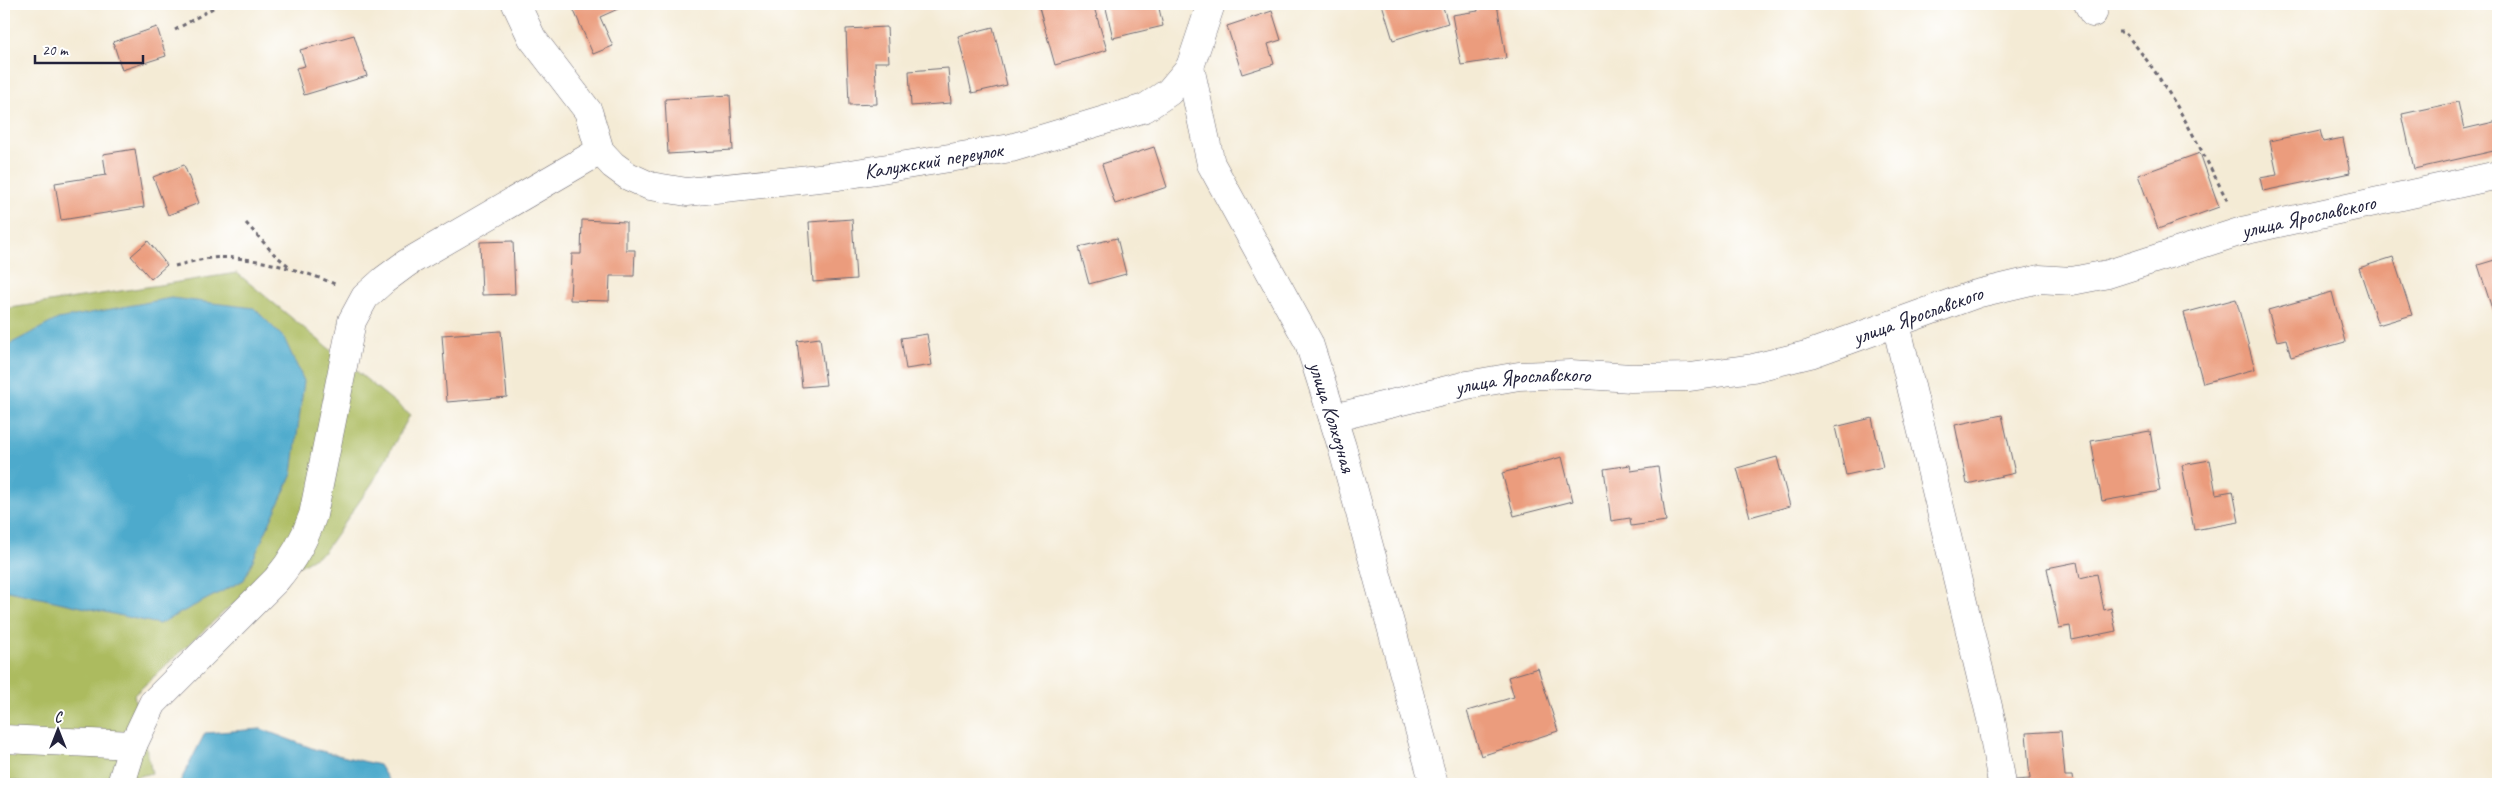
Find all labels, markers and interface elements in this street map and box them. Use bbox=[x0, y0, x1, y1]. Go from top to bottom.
scale bar bbox=[35, 32, 142, 64]
text: 20 m bbox=[42, 41, 69, 60]
street label: Калужский переулок bbox=[862, 136, 1007, 185]
street label: улица Ярославского bbox=[2237, 189, 2379, 244]
street label: улица Ярославского bbox=[1847, 280, 1987, 351]
street label: улица Колхозная bbox=[1302, 357, 1362, 477]
street label: улица Ярославского bbox=[1450, 361, 1593, 401]
north arrow bbox=[32, 706, 82, 756]
text: С bbox=[55, 709, 64, 726]

